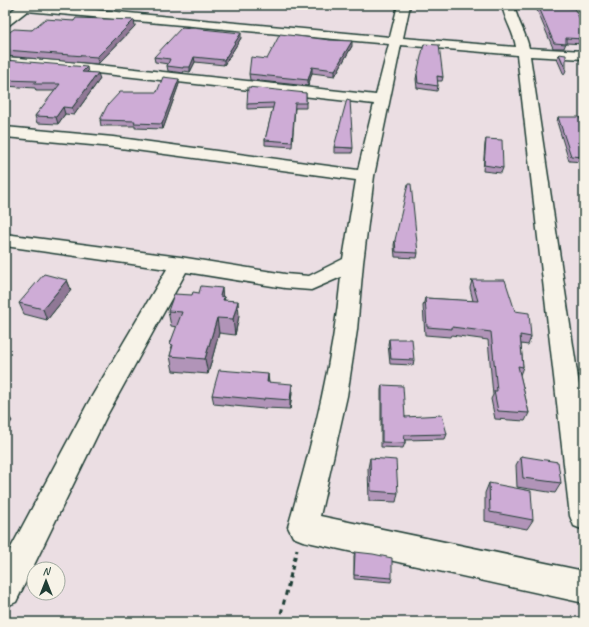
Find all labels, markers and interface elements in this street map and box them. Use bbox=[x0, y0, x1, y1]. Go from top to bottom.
north arrow bbox=[26, 561, 66, 601]
text: N bbox=[43, 564, 52, 578]

